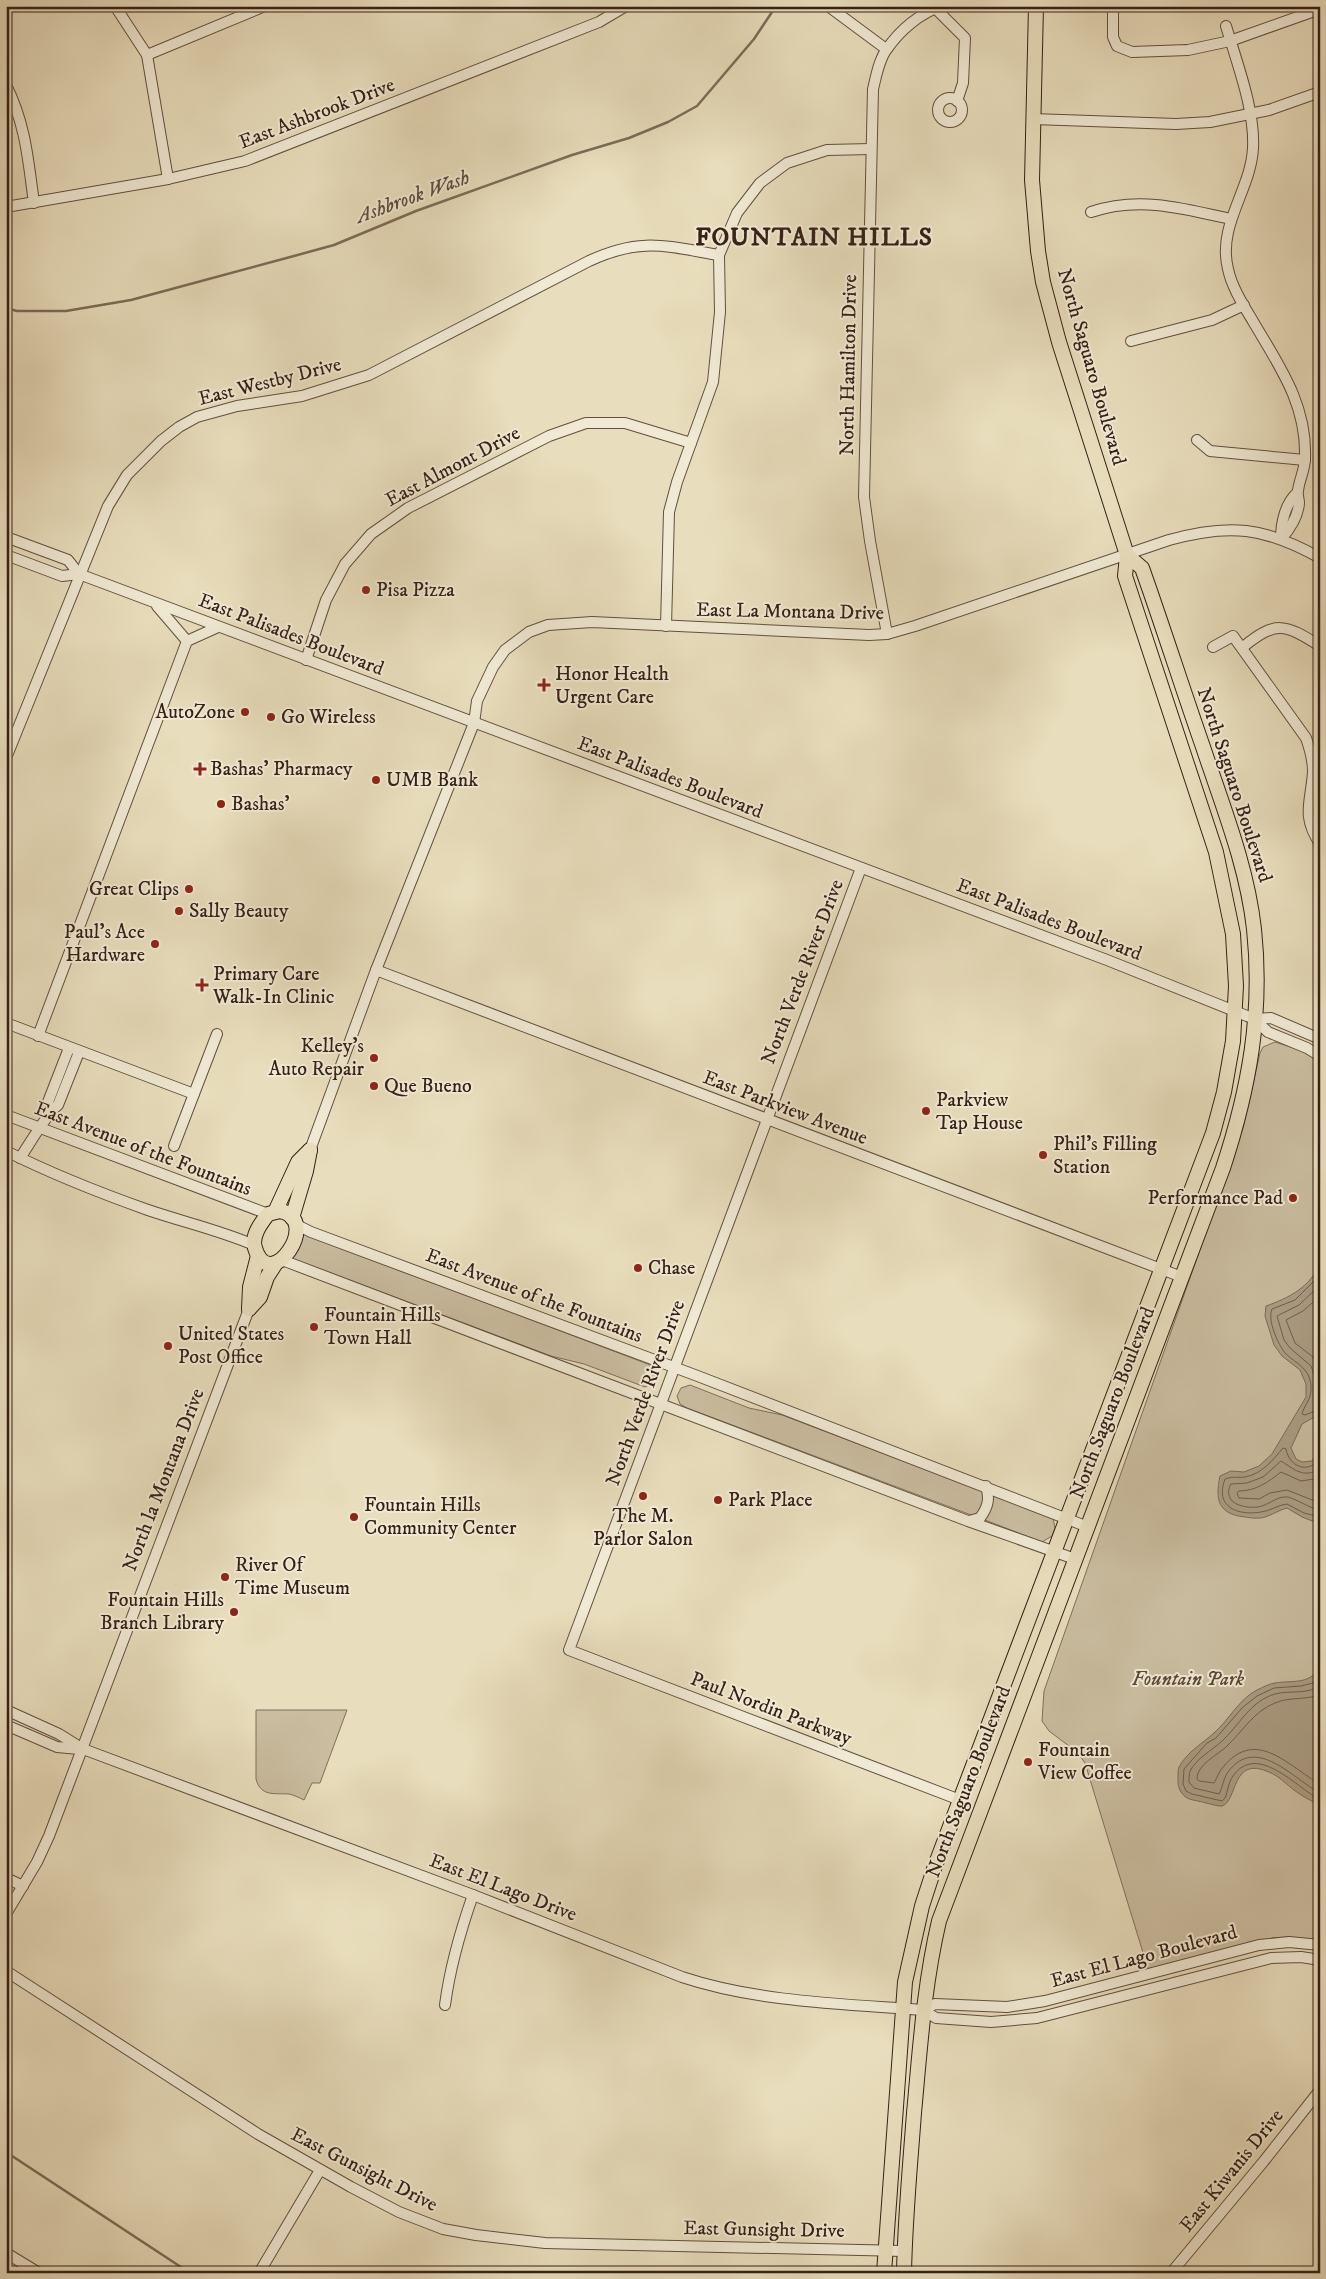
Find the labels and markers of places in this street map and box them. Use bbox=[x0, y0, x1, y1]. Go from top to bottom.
place label: Pisa Pizza bbox=[376, 578, 455, 603]
marker: Pisa Pizza bbox=[360, 584, 372, 596]
place label: Honor Health Urgent Care bbox=[555, 662, 670, 710]
marker: Honor Health Urgent Care bbox=[537, 678, 551, 692]
place label: AutoZone bbox=[155, 700, 235, 725]
place label: Go Wireless bbox=[281, 705, 376, 730]
marker: AutoZone bbox=[239, 706, 251, 718]
marker: Go Wireless bbox=[265, 711, 277, 723]
place label: Bashas' Pharmacy bbox=[210, 757, 353, 782]
marker: Bashas' Pharmacy bbox=[194, 763, 206, 775]
place label: UMB Bank bbox=[386, 768, 478, 793]
marker: UMB Bank bbox=[370, 774, 382, 786]
place label: Bashas' bbox=[231, 792, 290, 817]
marker: Bashas' bbox=[215, 798, 227, 810]
place label: Great Clips bbox=[89, 877, 179, 902]
marker: Great Clips bbox=[183, 883, 195, 895]
place label: Sally Beauty bbox=[189, 899, 289, 924]
marker: Sally Beauty bbox=[173, 905, 185, 917]
place label: Paul's Ace Hardware bbox=[64, 920, 145, 968]
marker: Paul's Ace Hardware bbox=[149, 938, 161, 950]
place label: Primary Care Walk-In Clinic bbox=[212, 962, 335, 1010]
marker: Primary Care Walk-In Clinic bbox=[195, 978, 209, 992]
place label: Kelley's Auto Repair bbox=[269, 1034, 365, 1082]
marker: Kelley's Auto Repair bbox=[368, 1052, 380, 1064]
place label: Que Bueno bbox=[384, 1074, 472, 1099]
marker: Que Bueno bbox=[368, 1080, 380, 1092]
place label: Parkview Tap House bbox=[936, 1088, 1023, 1136]
marker: Parkview Tap House bbox=[920, 1105, 932, 1117]
place label: Phil's Filling Station bbox=[1053, 1132, 1157, 1180]
marker: Phil's Filling Station bbox=[1037, 1149, 1049, 1161]
place label: Performance Pad bbox=[1147, 1186, 1283, 1211]
marker: Performance Pad bbox=[1287, 1192, 1299, 1204]
place label: Chase bbox=[648, 1256, 695, 1281]
marker: Chase bbox=[632, 1262, 644, 1274]
place label: Fountain Hills Town Hall bbox=[324, 1303, 441, 1351]
marker: Fountain Hills Town Hall bbox=[308, 1321, 320, 1333]
place label: United States Post Office bbox=[178, 1322, 285, 1370]
marker: United States Post Office bbox=[162, 1340, 174, 1352]
place label: Park Place bbox=[728, 1488, 813, 1513]
marker: The M. Parlor Salon bbox=[637, 1490, 649, 1502]
place label: Fountain Hills Community Center bbox=[364, 1493, 517, 1541]
marker: Park Place bbox=[712, 1494, 724, 1506]
place label: The M. Parlor Salon bbox=[593, 1504, 693, 1552]
marker: Fountain Hills Community Center bbox=[348, 1511, 360, 1523]
place label: River Of Time Museum bbox=[235, 1553, 350, 1601]
marker: River Of Time Museum bbox=[219, 1571, 231, 1583]
place label: Fountain Hills Branch Library bbox=[100, 1588, 225, 1636]
marker: Fountain Hills Branch Library bbox=[228, 1606, 240, 1618]
place label: Fountain View Coffee bbox=[1037, 1738, 1132, 1786]
marker: Fountain View Coffee bbox=[1022, 1756, 1034, 1768]

